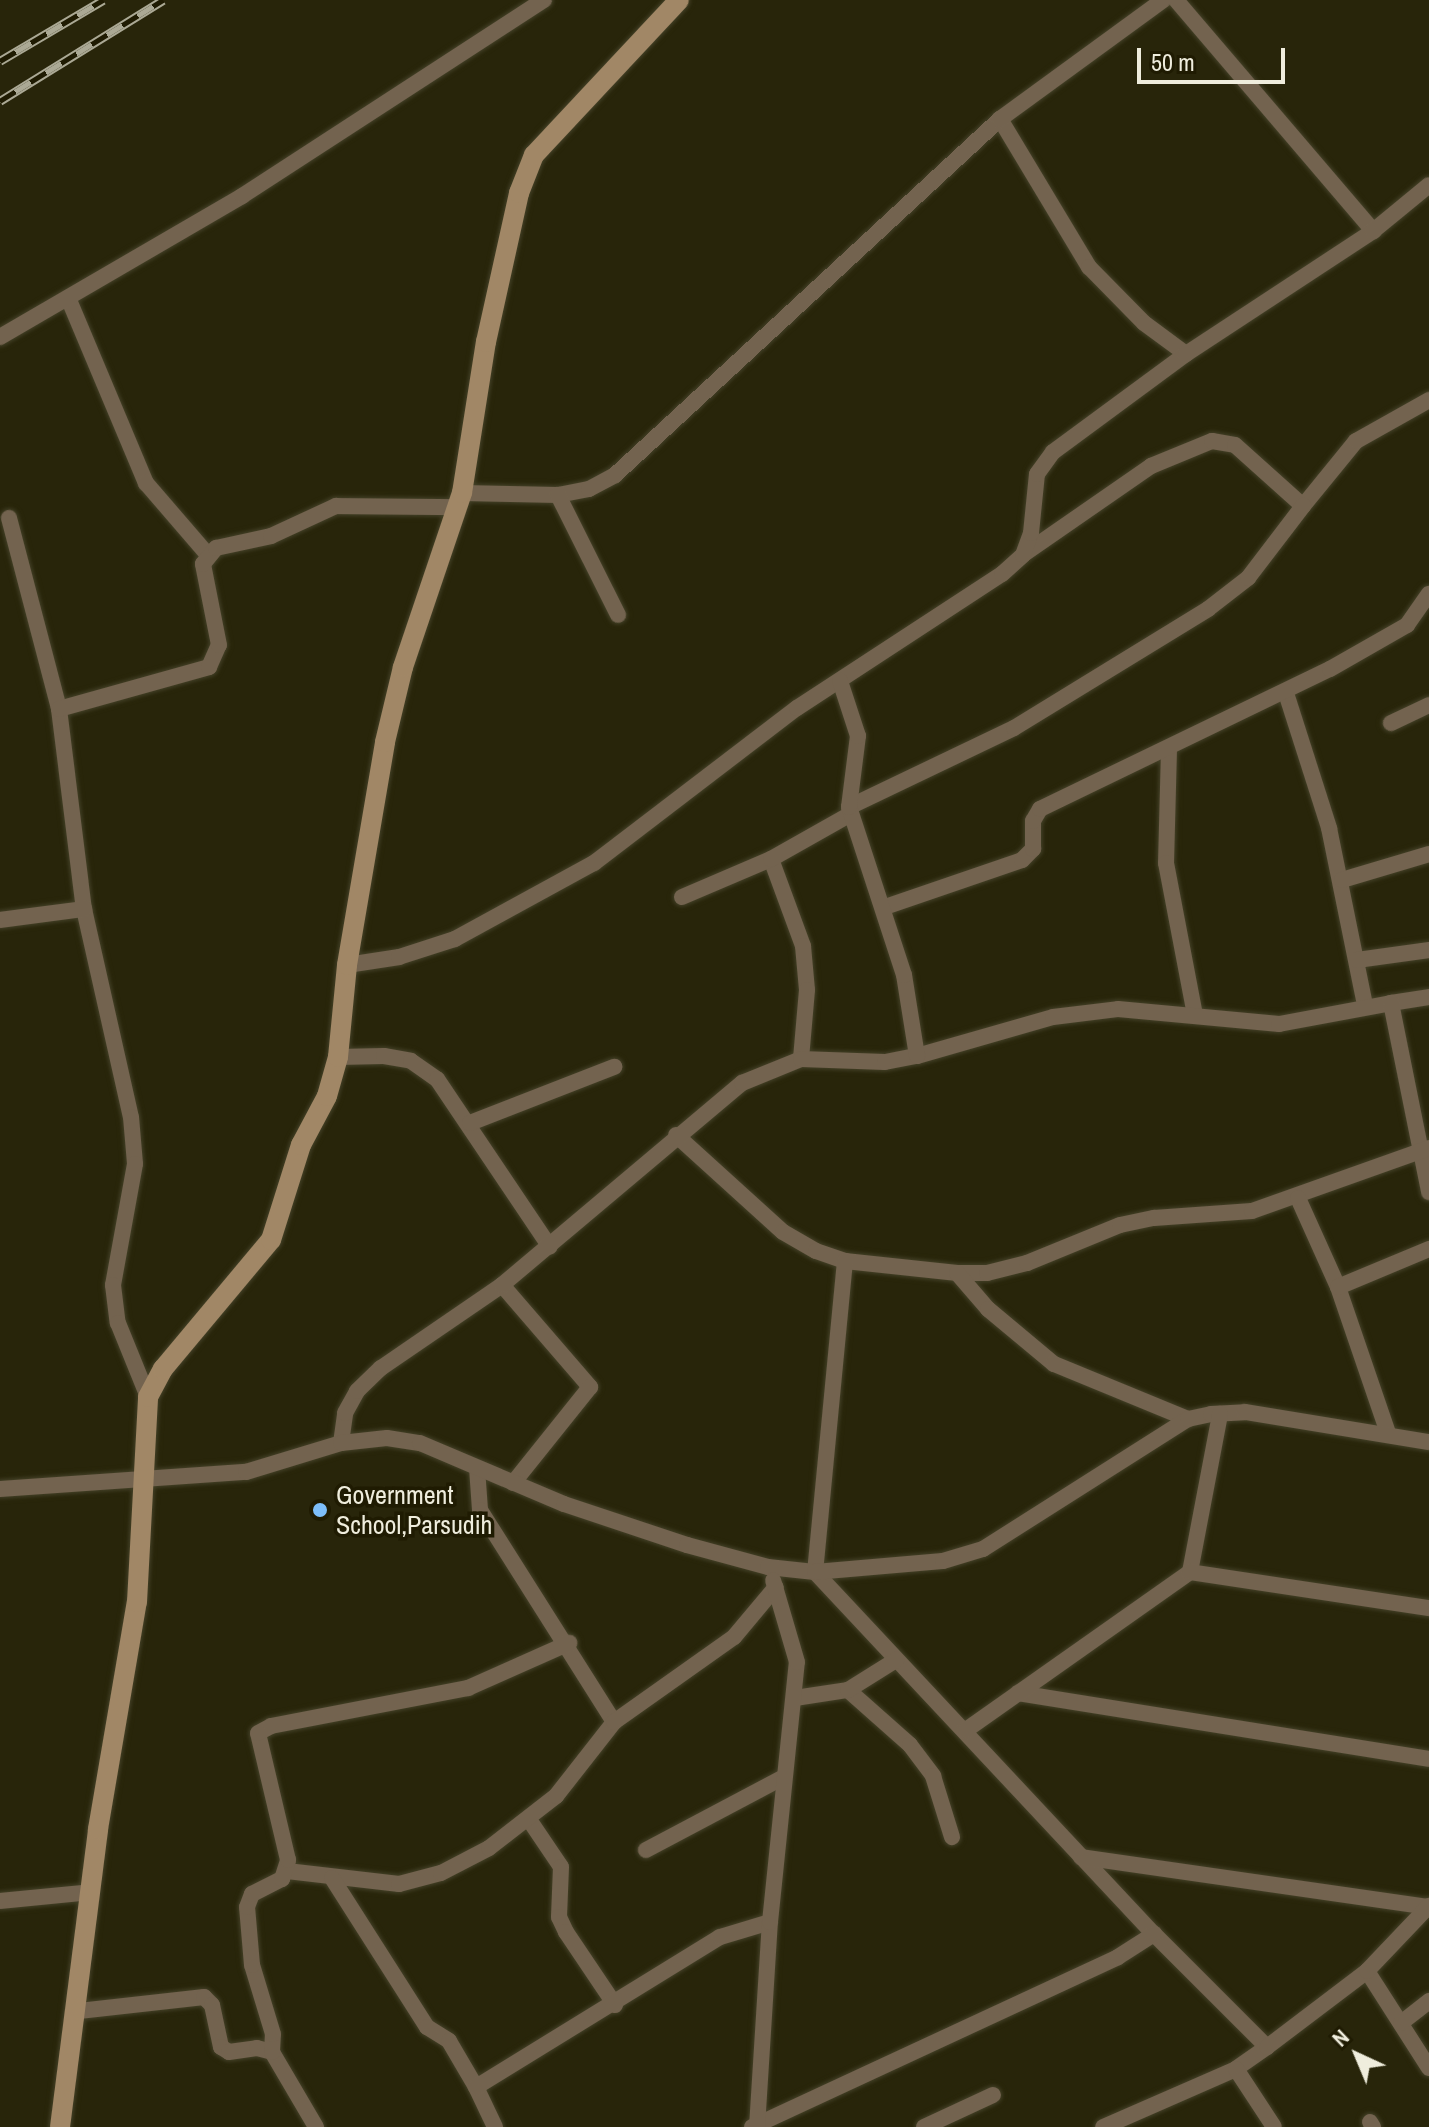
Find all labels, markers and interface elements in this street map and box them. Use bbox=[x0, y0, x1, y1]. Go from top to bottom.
scale bar bbox=[1141, 32, 1289, 82]
text: 50 m bbox=[1151, 46, 1195, 78]
place label: Government School,Parsudih bbox=[336, 1479, 492, 1540]
marker: Government School,Parsudih bbox=[311, 1501, 329, 1519]
north arrow bbox=[1317, 2015, 1397, 2095]
text: N bbox=[1325, 2022, 1355, 2053]

